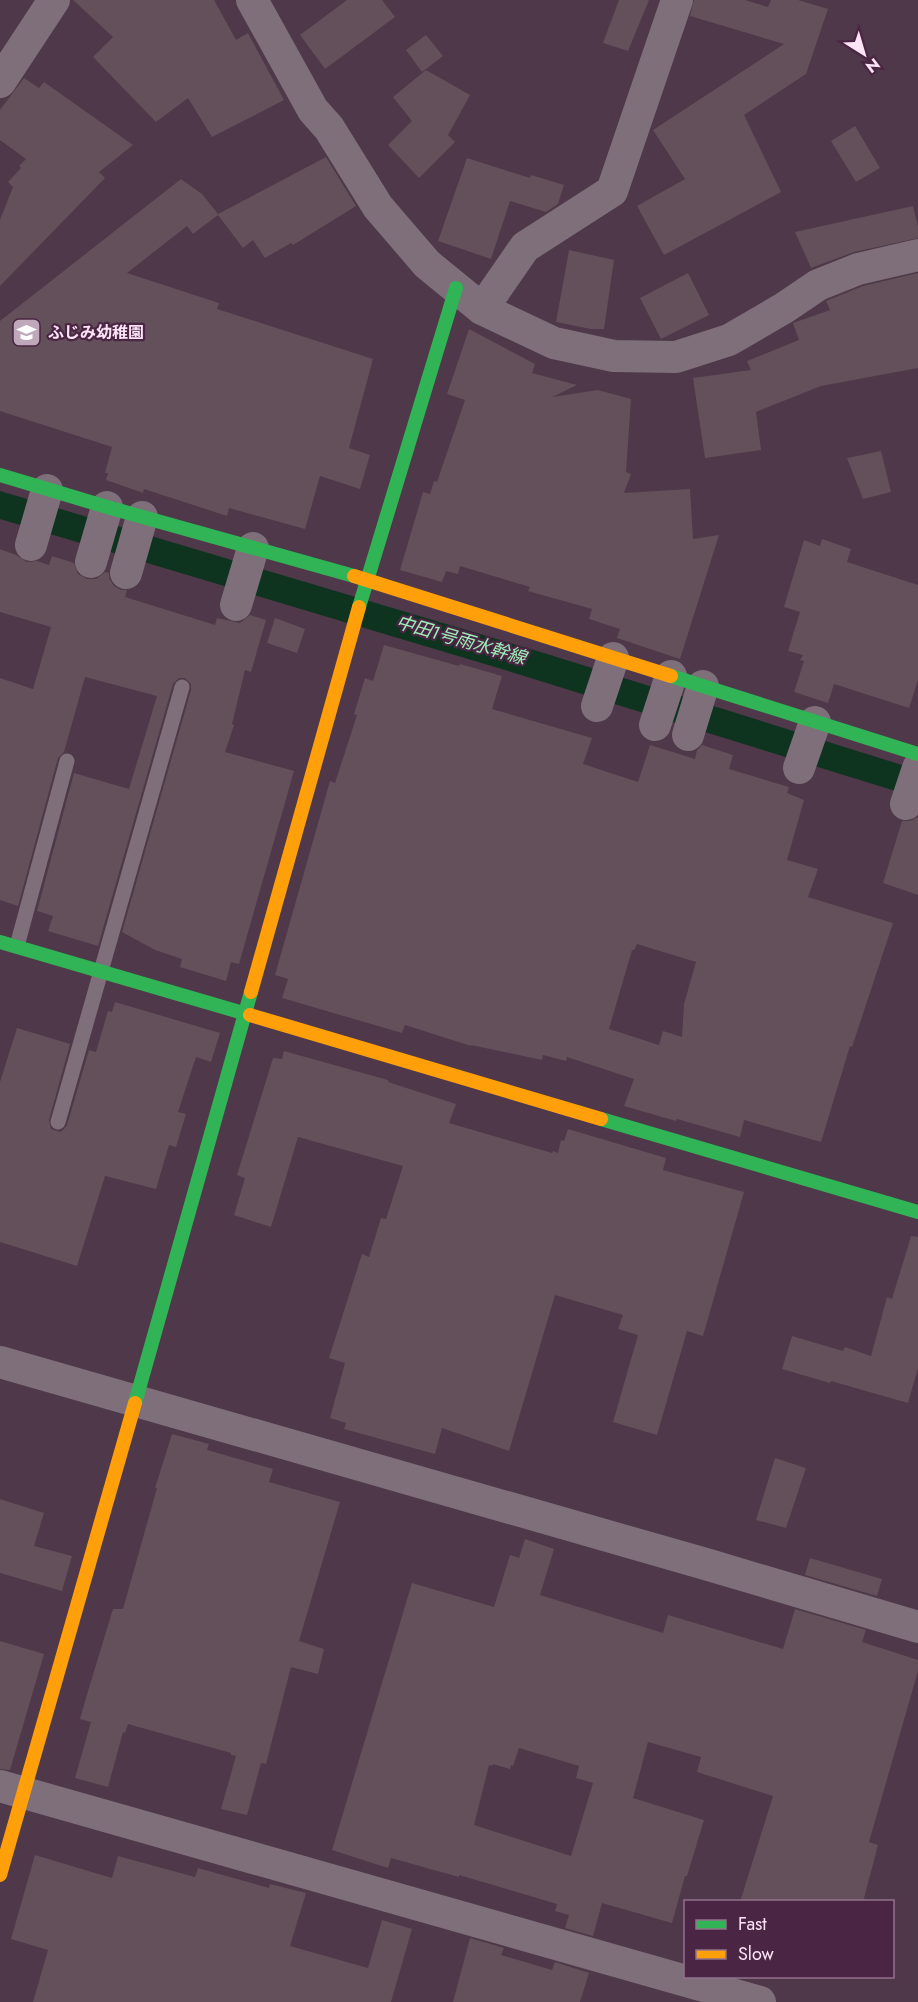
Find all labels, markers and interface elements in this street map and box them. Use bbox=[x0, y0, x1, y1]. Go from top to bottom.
north arrow bbox=[834, 24, 894, 84]
text: N bbox=[861, 53, 885, 79]
school or university icon: ふじみ幼稚園 bbox=[11, 316, 43, 348]
place label: ふじみ幼稚園 bbox=[48, 321, 144, 344]
water label: 中田1号雨水幹線 bbox=[393, 609, 531, 671]
legend bbox=[684, 1900, 894, 1978]
text: Fast bbox=[738, 1911, 767, 1937]
text: Slow bbox=[738, 1941, 775, 1967]

